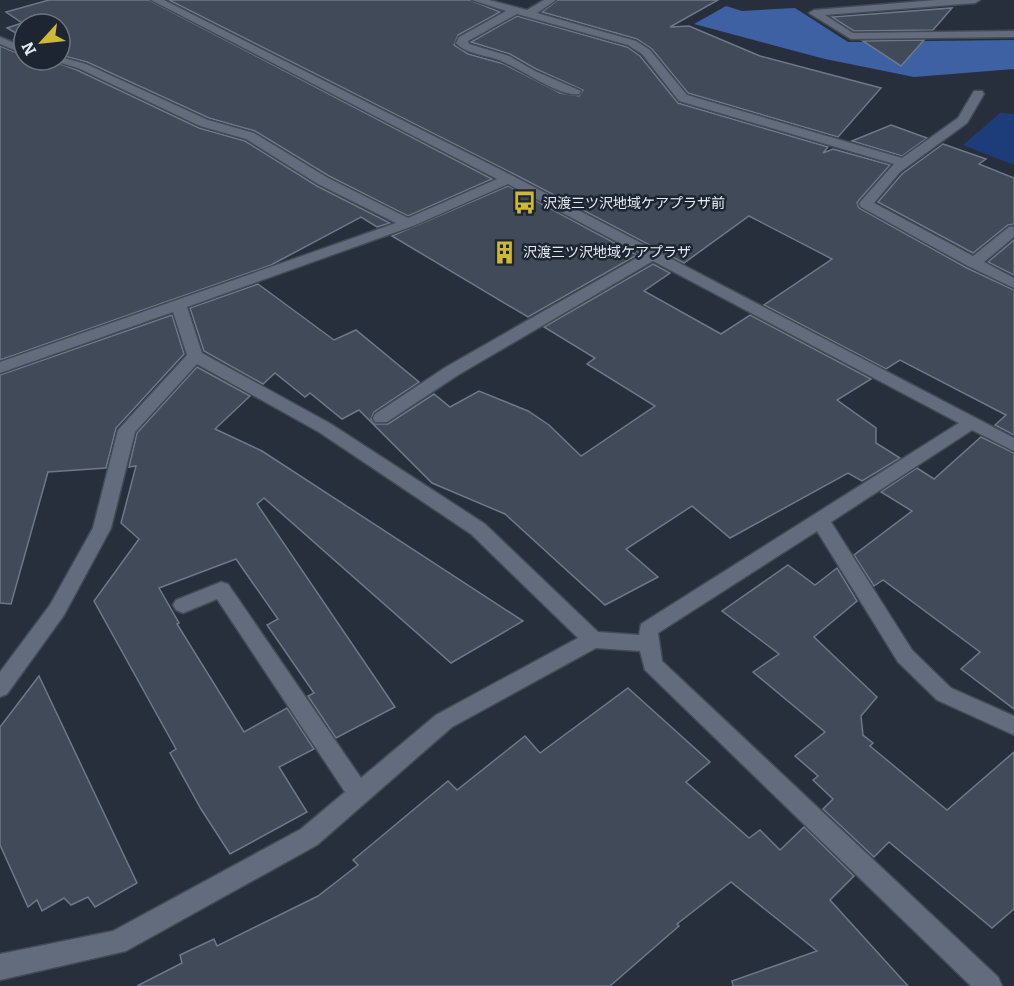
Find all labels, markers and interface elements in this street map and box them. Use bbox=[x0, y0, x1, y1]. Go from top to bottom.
north arrow bbox=[12, 12, 72, 72]
text: N bbox=[18, 39, 40, 58]
bus stop icon: 沢渡三ツ沢地域ケアプラザ前 bbox=[512, 190, 538, 216]
place label: 沢渡三ツ沢地域ケアプラザ前 bbox=[543, 195, 725, 212]
building icon: 沢渡三ツ沢地域ケアプラザ bbox=[492, 239, 518, 265]
place label: 沢渡三ツ沢地域ケアプラザ bbox=[523, 244, 691, 261]

